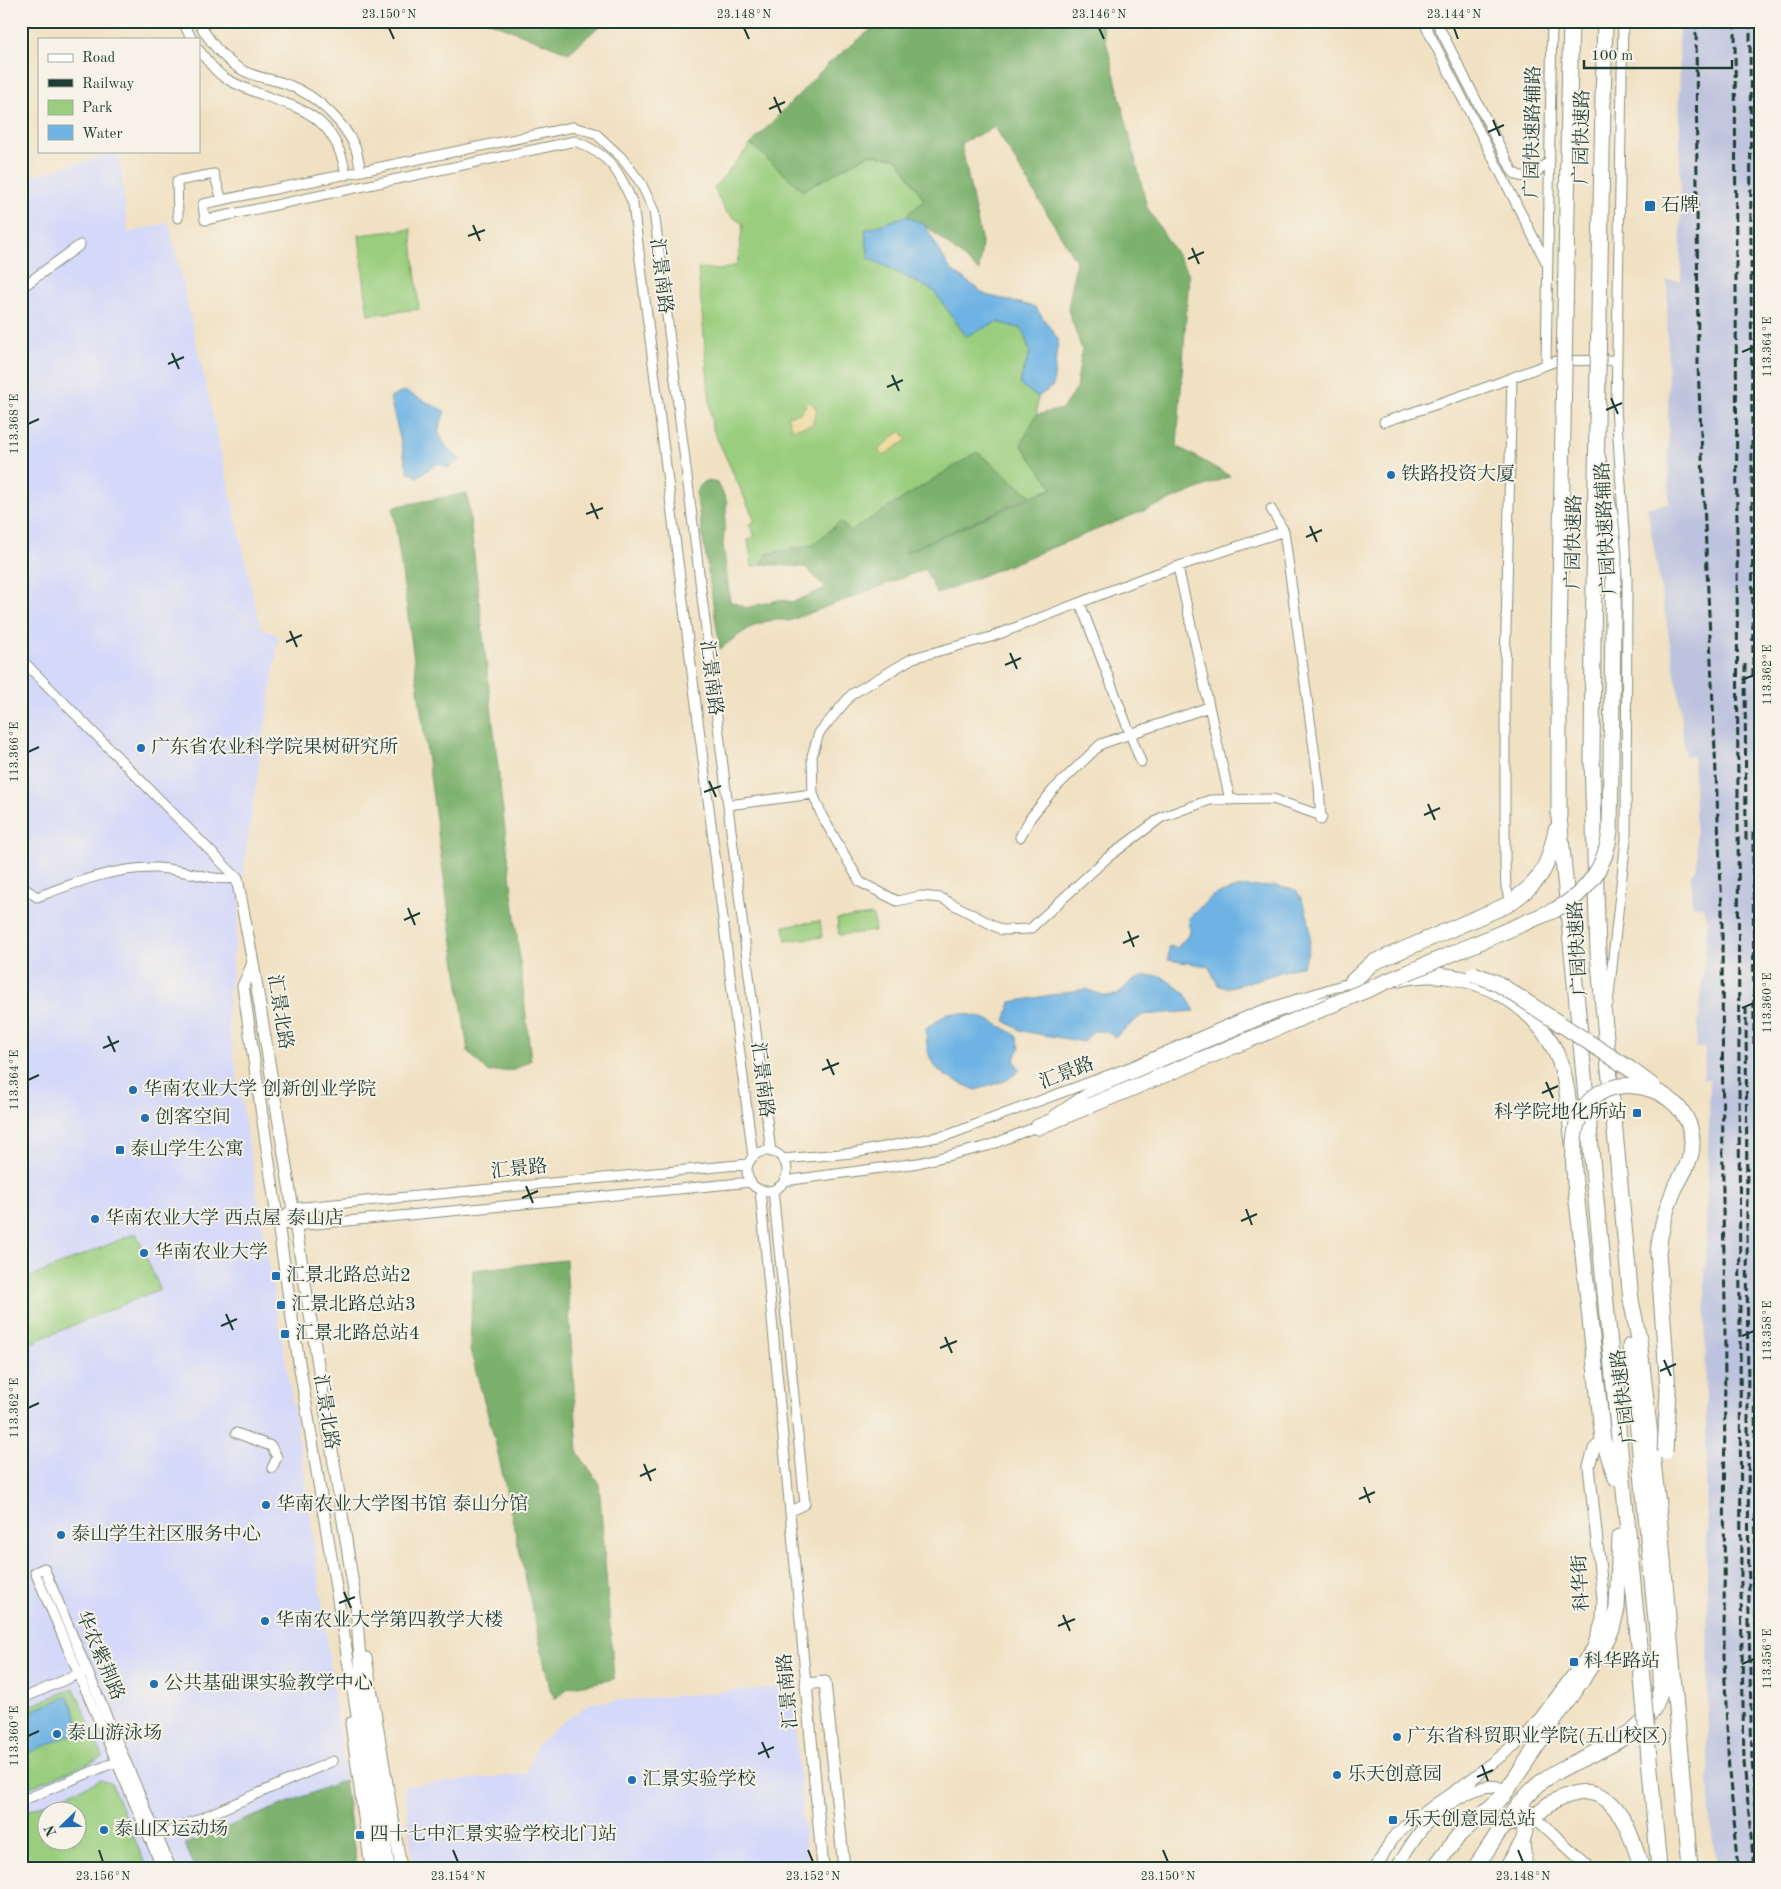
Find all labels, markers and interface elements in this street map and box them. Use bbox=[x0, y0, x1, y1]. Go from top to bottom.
text: 23.150°N bbox=[362, 8, 416, 21]
text: 23.148°N bbox=[717, 9, 771, 21]
text: 23.146°N bbox=[1072, 9, 1126, 21]
text: 23.144°N bbox=[1427, 9, 1481, 21]
legend bbox=[38, 38, 200, 152]
scale bar bbox=[1584, 38, 1731, 70]
text: 100 m bbox=[1591, 49, 1633, 64]
text: Road bbox=[82, 51, 116, 66]
street label: 广园快速路辅路 bbox=[1520, 65, 1545, 199]
text: Railway bbox=[82, 77, 135, 92]
street label: 广园快速路 bbox=[1570, 89, 1593, 185]
text: Park bbox=[82, 101, 113, 116]
text: Water bbox=[82, 127, 123, 142]
place label: 石牌 bbox=[1661, 195, 1699, 216]
marker: 石牌 bbox=[1643, 199, 1657, 213]
street label: 汇景南路 bbox=[646, 237, 677, 315]
text: 113.364°E bbox=[1762, 317, 1774, 377]
text: 113.368°E bbox=[9, 394, 21, 454]
street label: 广园快速路辅路 bbox=[1591, 461, 1620, 595]
place label: 铁路投资大厦 bbox=[1401, 463, 1515, 485]
marker: 铁路投资大厦 bbox=[1385, 469, 1397, 481]
street label: 广园快速路 bbox=[1562, 494, 1585, 590]
street label: 汇景南路 bbox=[696, 639, 727, 717]
text: 113.362°E bbox=[1762, 645, 1774, 705]
text: 113.366°E bbox=[9, 722, 21, 782]
place label: 广东省农业科学院果树研究所 bbox=[151, 736, 398, 758]
marker: 广东省农业科学院果树研究所 bbox=[135, 742, 147, 754]
street label: 广园快速路 bbox=[1564, 900, 1591, 996]
street label: 汇景北路 bbox=[264, 973, 296, 1051]
text: 113.360°E bbox=[1762, 973, 1774, 1033]
street label: 汇景南路 bbox=[747, 1041, 778, 1119]
text: 113.364°E bbox=[9, 1050, 21, 1110]
street label: 汇景路 bbox=[1036, 1053, 1097, 1093]
place label: 华南农业大学 创新创业学院 bbox=[143, 1078, 376, 1100]
marker: 华南农业大学 创新创业学院 bbox=[127, 1084, 139, 1096]
place label: 科学院地化所站 bbox=[1494, 1102, 1627, 1123]
place label: 创客空间 bbox=[155, 1106, 231, 1128]
marker: 科学院地化所站 bbox=[1631, 1107, 1643, 1119]
marker: 创客空间 bbox=[139, 1112, 151, 1124]
place label: 泰山学生公寓 bbox=[130, 1138, 244, 1160]
marker: 泰山学生公寓 bbox=[114, 1144, 126, 1156]
street label: 汇景路 bbox=[489, 1156, 548, 1182]
place label: 华南农业大学 西点屋 泰山店 bbox=[105, 1207, 344, 1229]
marker: 华南农业大学 西点屋 泰山店 bbox=[89, 1213, 101, 1225]
place label: 华南农业大学 bbox=[154, 1241, 268, 1263]
marker: 华南农业大学 bbox=[138, 1247, 150, 1259]
place label: 汇景北路总站2 bbox=[286, 1265, 411, 1286]
marker: 汇景北路总站2 bbox=[270, 1270, 282, 1282]
place label: 汇景北路总站3 bbox=[291, 1294, 416, 1315]
marker: 汇景北路总站3 bbox=[275, 1299, 287, 1311]
text: 113.358°E bbox=[1761, 1301, 1774, 1361]
place label: 汇景北路总站4 bbox=[295, 1323, 420, 1344]
marker: 汇景北路总站4 bbox=[279, 1328, 291, 1340]
street label: 广园快速路 bbox=[1607, 1348, 1640, 1445]
street label: 汇景北路 bbox=[310, 1373, 342, 1451]
text: 113.362°E bbox=[9, 1378, 21, 1438]
place label: 华南农业大学图书馆 泰山分馆 bbox=[276, 1493, 528, 1515]
marker: 华南农业大学图书馆 泰山分馆 bbox=[260, 1499, 272, 1511]
place label: 泰山学生社区服务中心 bbox=[71, 1523, 261, 1545]
marker: 泰山学生社区服务中心 bbox=[55, 1529, 67, 1541]
street label: 科华街 bbox=[1569, 1554, 1593, 1612]
street label: 华农紫荆路 bbox=[72, 1607, 129, 1703]
place label: 华南农业大学第四教学大楼 bbox=[275, 1609, 503, 1631]
marker: 华南农业大学第四教学大楼 bbox=[259, 1615, 271, 1627]
text: 113.356°E bbox=[1761, 1629, 1774, 1689]
place label: 科华路站 bbox=[1584, 1651, 1660, 1672]
street label: 汇景南路 bbox=[773, 1652, 802, 1730]
marker: 科华路站 bbox=[1568, 1656, 1580, 1668]
place label: 公共基础课实验教学中心 bbox=[164, 1672, 373, 1694]
marker: 公共基础课实验教学中心 bbox=[148, 1678, 160, 1690]
text: 113.360°E bbox=[9, 1706, 21, 1766]
place label: 泰山游泳场 bbox=[67, 1722, 162, 1744]
place label: 广东省科贸职业学院(五山校区) bbox=[1407, 1725, 1668, 1747]
marker: 泰山游泳场 bbox=[51, 1728, 63, 1740]
marker: 广东省科贸职业学院(五山校区) bbox=[1391, 1731, 1403, 1743]
place label: 乐天创意园 bbox=[1347, 1763, 1442, 1785]
place label: 汇景实验学校 bbox=[642, 1768, 756, 1790]
marker: 乐天创意园 bbox=[1331, 1769, 1343, 1781]
marker: 汇景实验学校 bbox=[626, 1774, 638, 1786]
north arrow bbox=[38, 1802, 88, 1852]
place label: 乐天创意园总站 bbox=[1403, 1808, 1536, 1830]
marker: 乐天创意园总站 bbox=[1387, 1814, 1399, 1826]
place label: 泰山区运动场 bbox=[114, 1818, 228, 1840]
text: N bbox=[42, 1823, 59, 1838]
place label: 四十七中汇景实验学校北门站 bbox=[370, 1823, 617, 1845]
marker: 泰山区运动场 bbox=[98, 1824, 110, 1836]
marker: 四十七中汇景实验学校北门站 bbox=[354, 1829, 366, 1841]
text: 23.156°N bbox=[76, 1870, 130, 1883]
text: 23.154°N bbox=[431, 1870, 485, 1883]
text: 23.152°N bbox=[786, 1870, 840, 1883]
text: 23.150°N bbox=[1141, 1870, 1195, 1883]
text: 23.148°N bbox=[1496, 1871, 1550, 1883]

